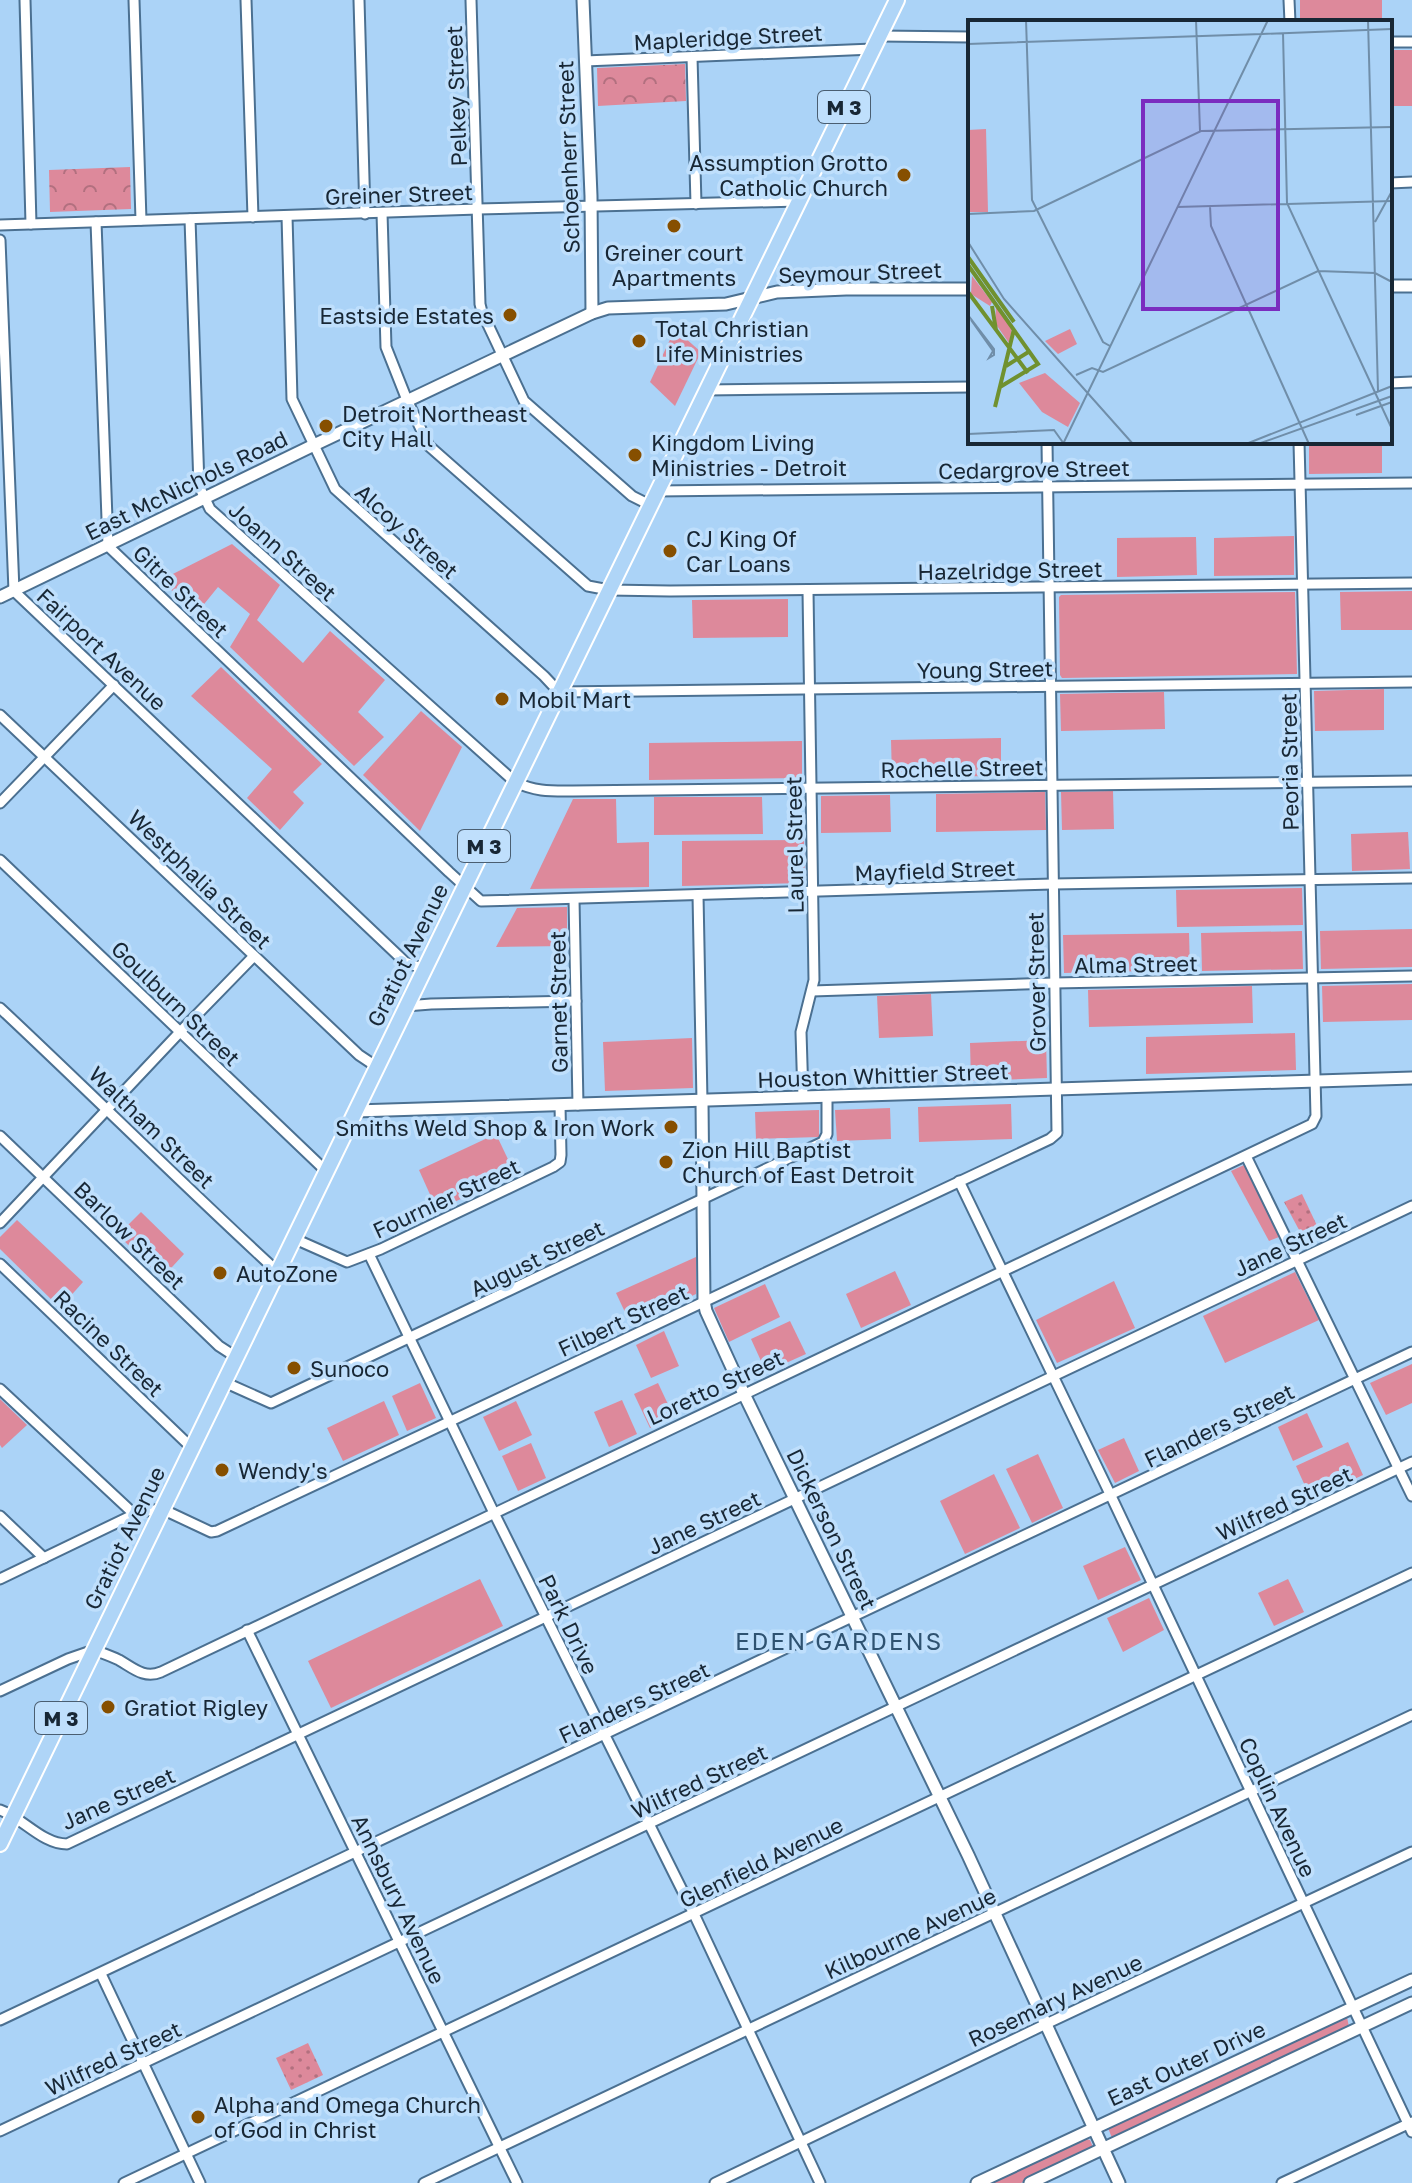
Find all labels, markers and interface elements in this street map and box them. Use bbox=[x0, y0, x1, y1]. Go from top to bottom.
street label: Mapleridge Street bbox=[633, 19, 823, 55]
inset map bbox=[968, 20, 1392, 444]
street label: Pelkey Street bbox=[440, 25, 472, 167]
street label: Schoenherr Street bbox=[551, 60, 585, 254]
road number: M 3 bbox=[818, 91, 870, 123]
place label: Assumption Grotto Catholic Church bbox=[689, 149, 888, 201]
marker: Assumption Grotto Catholic Church bbox=[895, 166, 913, 184]
street label: Greiner Street bbox=[325, 178, 473, 210]
marker: Greiner court Apartments bbox=[665, 217, 683, 235]
place label: Greiner court Apartments bbox=[604, 239, 744, 291]
street label: Seymour Street bbox=[778, 256, 942, 288]
place label: Eastside Estates bbox=[319, 302, 494, 329]
marker: Eastside Estates bbox=[501, 306, 519, 324]
place label: Total Christian Life Ministries bbox=[655, 315, 809, 367]
marker: Total Christian Life Ministries bbox=[630, 332, 648, 350]
place label: Detroit Northeast City Hall bbox=[342, 400, 528, 452]
marker: Detroit Northeast City Hall bbox=[317, 417, 335, 435]
street label: East McNichols Road bbox=[80, 424, 292, 546]
place label: Kingdom Living Ministries - Detroit bbox=[651, 429, 847, 481]
marker: Kingdom Living Ministries - Detroit bbox=[626, 446, 644, 464]
street label: Cedargrove Street bbox=[938, 454, 1130, 484]
street label: Alcoy Street bbox=[350, 478, 464, 584]
street label: Joann Street bbox=[224, 496, 342, 606]
place label: CJ King Of Car Loans bbox=[686, 525, 797, 577]
street label: Gitre Street bbox=[128, 539, 234, 643]
marker: CJ King Of Car Loans bbox=[661, 542, 679, 560]
street label: Hazelridge Street bbox=[917, 555, 1103, 585]
street label: Fairport Avenue bbox=[32, 582, 172, 716]
street label: Young Street bbox=[917, 654, 1053, 684]
place label: Mobil Mart bbox=[518, 686, 631, 713]
marker: Mobil Mart bbox=[493, 690, 511, 708]
street label: Peoria Street bbox=[1274, 693, 1304, 831]
street label: Rochelle Street bbox=[880, 753, 1044, 783]
street label: Laurel Street bbox=[779, 776, 809, 914]
street label: Westphalia Street bbox=[123, 804, 277, 954]
road number: M 3 bbox=[458, 830, 510, 862]
street label: Mayfield Street bbox=[854, 854, 1016, 886]
street label: Gratiot Avenue bbox=[361, 879, 453, 1031]
street label: Grover Street bbox=[1021, 912, 1051, 1052]
street label: Garnet Street bbox=[543, 931, 573, 1073]
street label: Goulburn Street bbox=[106, 935, 246, 1071]
street label: Alma Street bbox=[1074, 949, 1198, 979]
street label: Houston Whittier Street bbox=[757, 1057, 1009, 1093]
street label: Waltham Street bbox=[84, 1060, 220, 1194]
place label: Smiths Weld Shop & Iron Work bbox=[335, 1114, 655, 1141]
marker: Smiths Weld Shop & Iron Work bbox=[662, 1118, 680, 1136]
place label: Zion Hill Baptist Church of East Detroit bbox=[682, 1136, 915, 1188]
street label: Fournier Street bbox=[368, 1152, 524, 1244]
marker: Zion Hill Baptist Church of East Detroit bbox=[657, 1153, 675, 1171]
street label: Barlow Street bbox=[69, 1175, 191, 1295]
street label: Jane Street bbox=[1229, 1206, 1351, 1282]
street label: August Street bbox=[466, 1214, 608, 1302]
place label: AutoZone bbox=[236, 1260, 338, 1287]
marker: AutoZone bbox=[211, 1264, 229, 1282]
street label: Filbert Street bbox=[554, 1278, 692, 1362]
street label: Racine Street bbox=[49, 1284, 169, 1402]
street label: Loretto Street bbox=[642, 1344, 788, 1430]
place label: Sunoco bbox=[310, 1355, 389, 1382]
marker: Sunoco bbox=[285, 1359, 303, 1377]
street label: Flanders Street bbox=[1140, 1377, 1298, 1473]
street label: Dickerson Street bbox=[781, 1444, 883, 1614]
place label: Wendy's bbox=[238, 1457, 328, 1484]
street label: Wilfred Street bbox=[1212, 1460, 1356, 1546]
marker: Wendy's bbox=[213, 1461, 231, 1479]
street label: Gratiot Avenue bbox=[78, 1462, 170, 1614]
street label: Jane Street bbox=[643, 1484, 765, 1560]
street label: Park Drive bbox=[533, 1570, 605, 1678]
district label: EDEN GARDENS bbox=[735, 1626, 943, 1655]
street label: Flanders Street bbox=[554, 1655, 714, 1749]
place label: Gratiot Rigley bbox=[124, 1694, 268, 1721]
marker: Gratiot Rigley bbox=[99, 1698, 117, 1716]
road number: M 3 bbox=[35, 1702, 87, 1734]
street label: Coplin Avenue bbox=[1234, 1733, 1322, 1881]
street label: Wilfred Street bbox=[627, 1738, 771, 1824]
street label: Jane Street bbox=[57, 1761, 179, 1835]
street label: Annsbury Avenue bbox=[346, 1810, 452, 1988]
street label: Glenfield Avenue bbox=[675, 1811, 847, 1913]
street label: Kilbourne Avenue bbox=[820, 1881, 1000, 1985]
street label: Rosemary Avenue bbox=[964, 1948, 1146, 2052]
street label: Wilfred Street bbox=[41, 2015, 185, 2101]
street label: East Outer Drive bbox=[1103, 2015, 1269, 2111]
place label: Alpha and Omega Church of God in Christ bbox=[214, 2091, 481, 2143]
marker: Alpha and Omega Church of God in Christ bbox=[189, 2108, 207, 2126]

